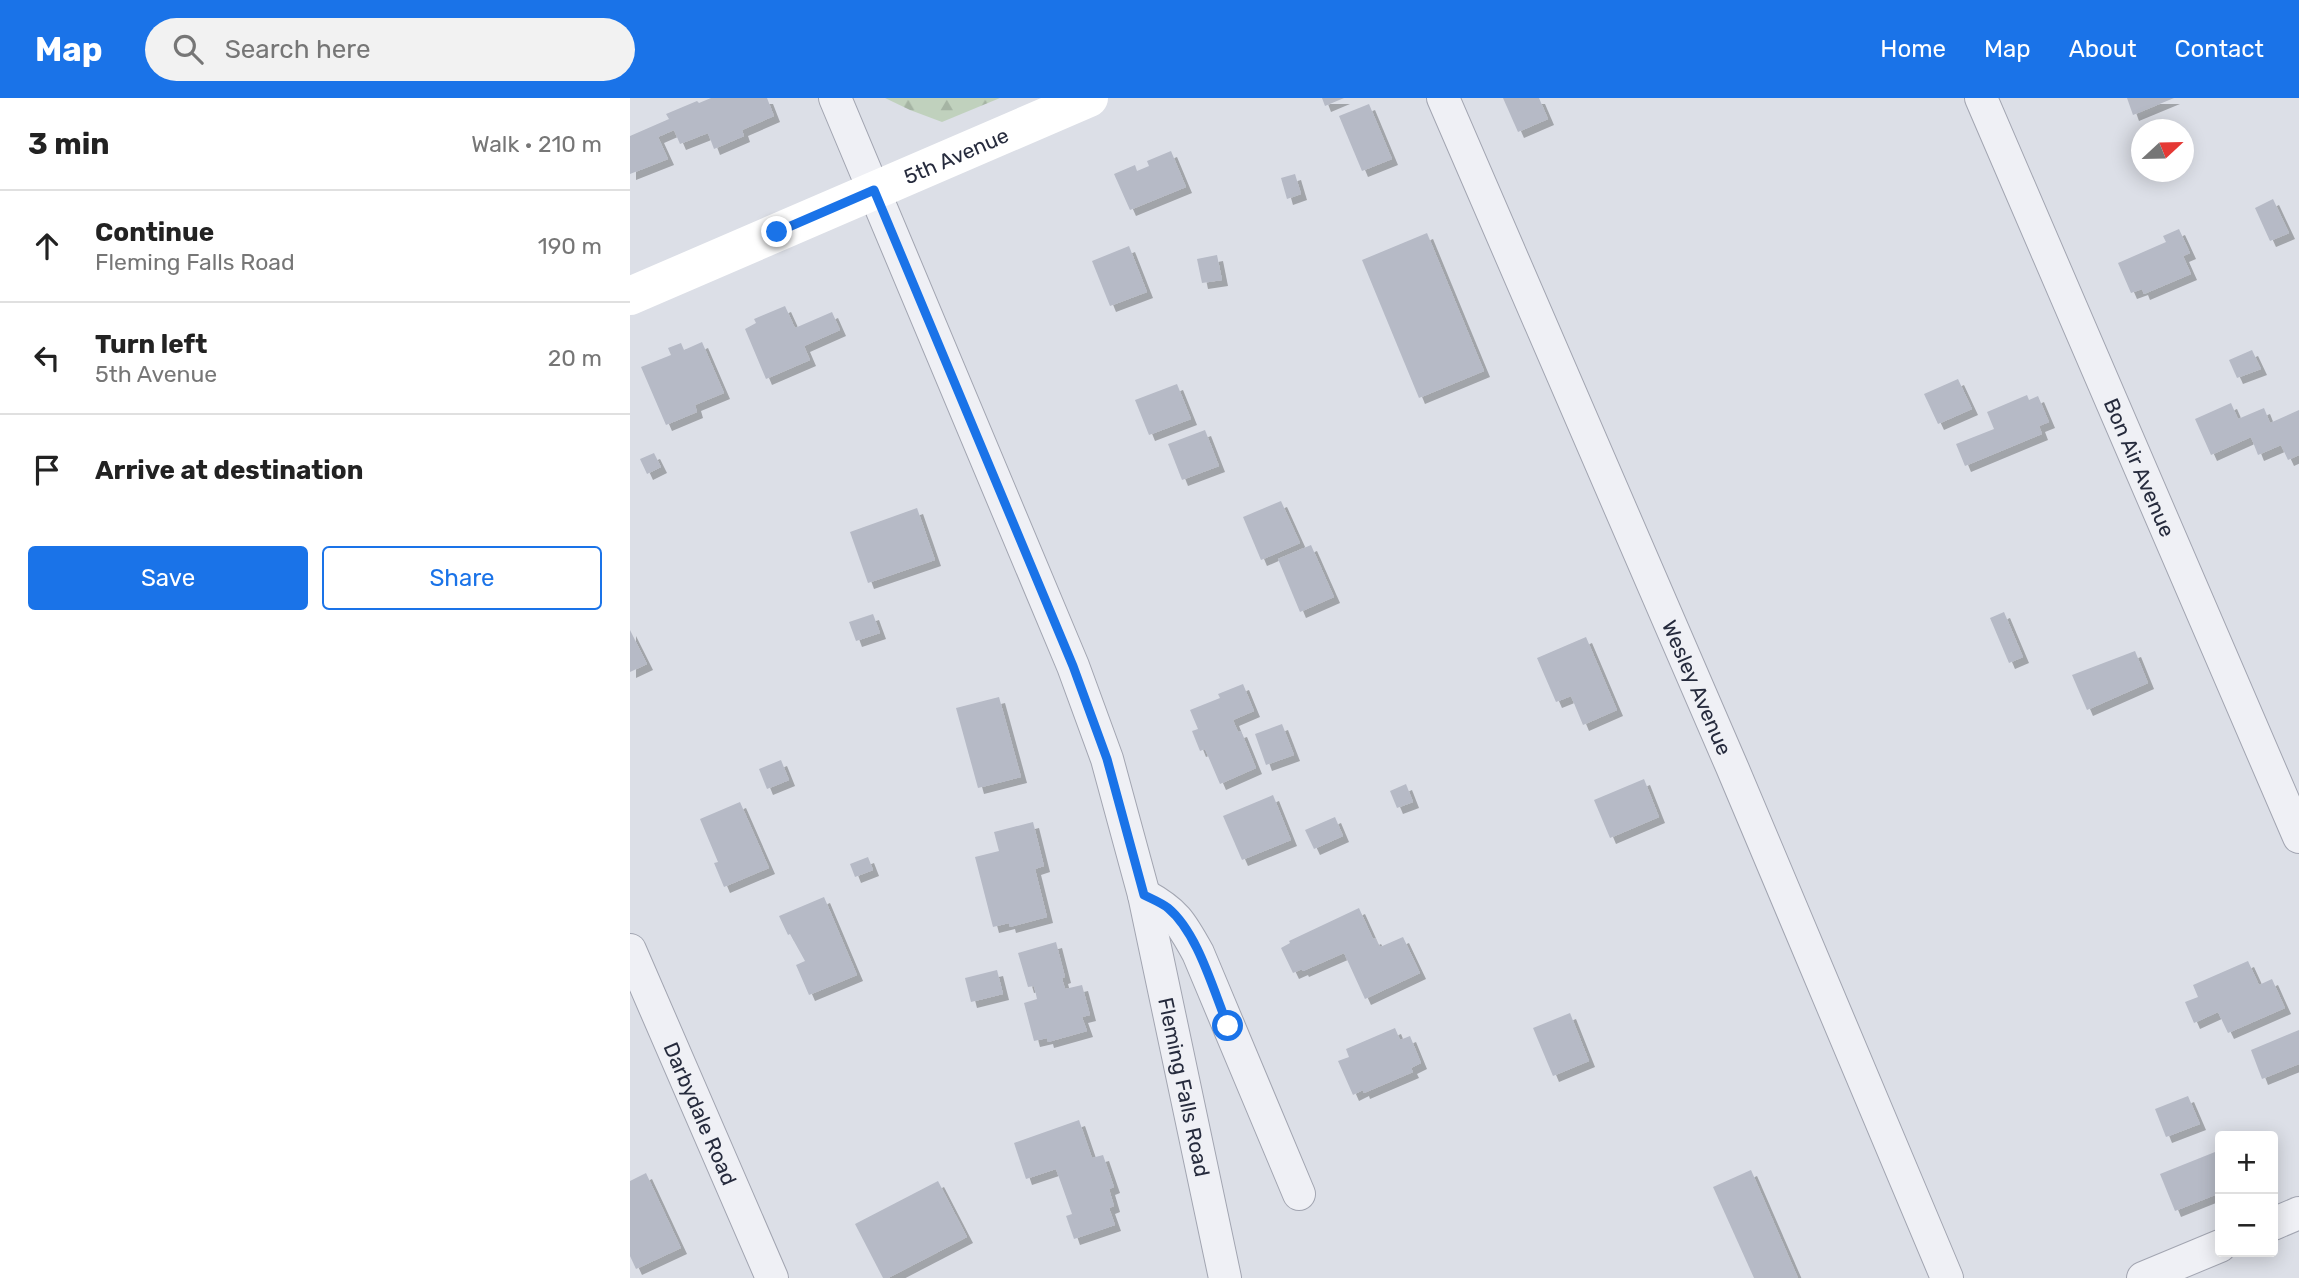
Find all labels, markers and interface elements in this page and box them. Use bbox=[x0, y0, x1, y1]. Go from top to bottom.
search box bbox=[145, 18, 635, 81]
text: Map bbox=[35, 30, 103, 69]
icon: search bbox=[169, 30, 207, 68]
text: Search here bbox=[225, 34, 370, 65]
text: Home bbox=[1880, 35, 1946, 63]
text: Map bbox=[1984, 35, 2031, 63]
text: About bbox=[2069, 35, 2137, 63]
text: Contact bbox=[2175, 35, 2264, 63]
north arrow bbox=[2131, 119, 2194, 182]
street label: 5th Avenue bbox=[900, 122, 1012, 189]
text: 3 min bbox=[28, 126, 110, 162]
text: Walk · 210 m bbox=[471, 130, 602, 158]
route end bbox=[761, 216, 792, 247]
text: Continue bbox=[95, 217, 214, 248]
icon: ahead bbox=[28, 227, 66, 265]
text: 190 m bbox=[538, 232, 602, 260]
text: Fleming Falls Road bbox=[95, 248, 295, 276]
text: Turn left bbox=[95, 329, 207, 360]
icon: left bbox=[28, 339, 66, 377]
text: 20 m bbox=[548, 344, 602, 372]
text: 5th Avenue bbox=[95, 360, 217, 388]
street label: Bon Air Avenue bbox=[2099, 394, 2181, 540]
icon: arrive bbox=[28, 451, 66, 489]
text: Arrive at destination bbox=[95, 455, 363, 486]
button: Save bbox=[28, 546, 308, 610]
button: Share bbox=[322, 546, 602, 610]
street label: Wesley Avenue bbox=[1657, 616, 1738, 759]
street label: Fleming Falls Road bbox=[1153, 995, 1216, 1179]
route start bbox=[1212, 1010, 1243, 1041]
street label: Darbydale Road bbox=[659, 1038, 743, 1189]
map controls bbox=[2215, 1131, 2278, 1257]
button: + bbox=[2215, 1131, 2278, 1194]
button: − bbox=[2215, 1194, 2278, 1257]

